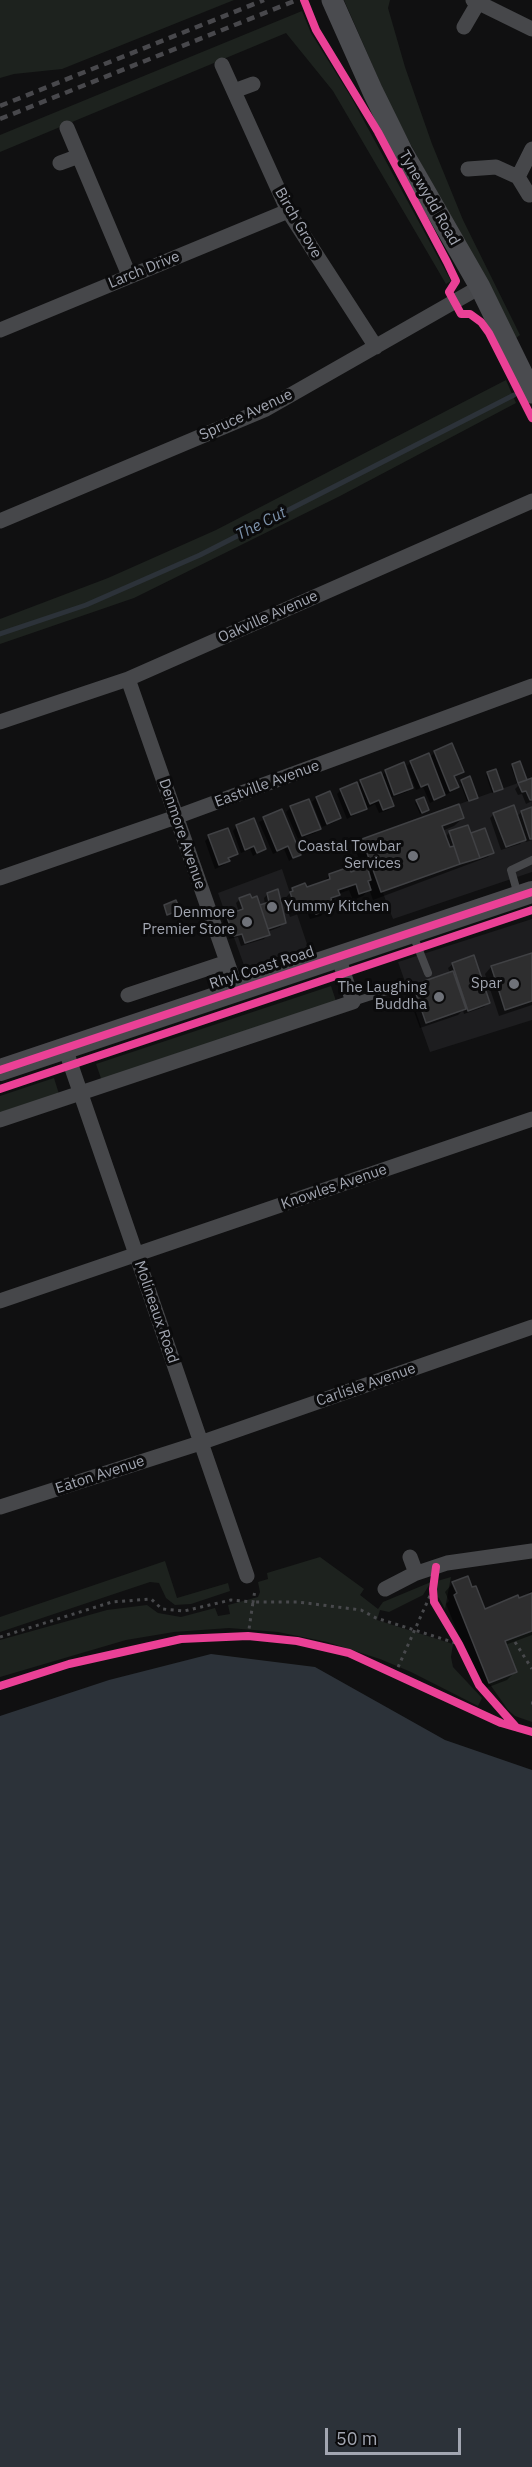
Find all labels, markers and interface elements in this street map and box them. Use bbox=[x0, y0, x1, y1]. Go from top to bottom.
street label: Tynewydd Road bbox=[395, 147, 463, 249]
street label: Birch Grove bbox=[271, 185, 325, 261]
street label: Larch Drive bbox=[106, 248, 182, 292]
street label: Spruce Avenue bbox=[197, 386, 295, 444]
water label: The Cut bbox=[233, 503, 289, 545]
street label: Oakville Avenue bbox=[215, 587, 321, 647]
street label: Eastville Avenue bbox=[212, 757, 322, 811]
street label: Denmore Avenue bbox=[155, 776, 209, 892]
place label: Coastal Towbar Services bbox=[298, 838, 401, 873]
marker: Coastal Towbar Services bbox=[406, 849, 420, 863]
place label: Yummy Kitchen bbox=[284, 898, 389, 916]
marker: Yummy Kitchen bbox=[265, 900, 279, 914]
place label: Denmore Premier Store bbox=[142, 904, 235, 939]
marker: Denmore Premier Store bbox=[240, 915, 254, 929]
street label: Rhyl Coast Road bbox=[207, 943, 317, 993]
place label: Spar bbox=[471, 975, 502, 993]
marker: Spar bbox=[507, 977, 521, 991]
place label: The Laughing Buddha bbox=[337, 979, 427, 1014]
marker: The Laughing Buddha bbox=[432, 990, 446, 1004]
street label: Knowles Avenue bbox=[279, 1160, 389, 1214]
street label: Molineaux Road bbox=[130, 1258, 182, 1366]
street label: Carlisle Avenue bbox=[314, 1360, 418, 1410]
street label: Eaton Avenue bbox=[53, 1452, 147, 1498]
scale bar bbox=[328, 2416, 464, 2454]
text: 50 m bbox=[336, 2427, 378, 2450]

